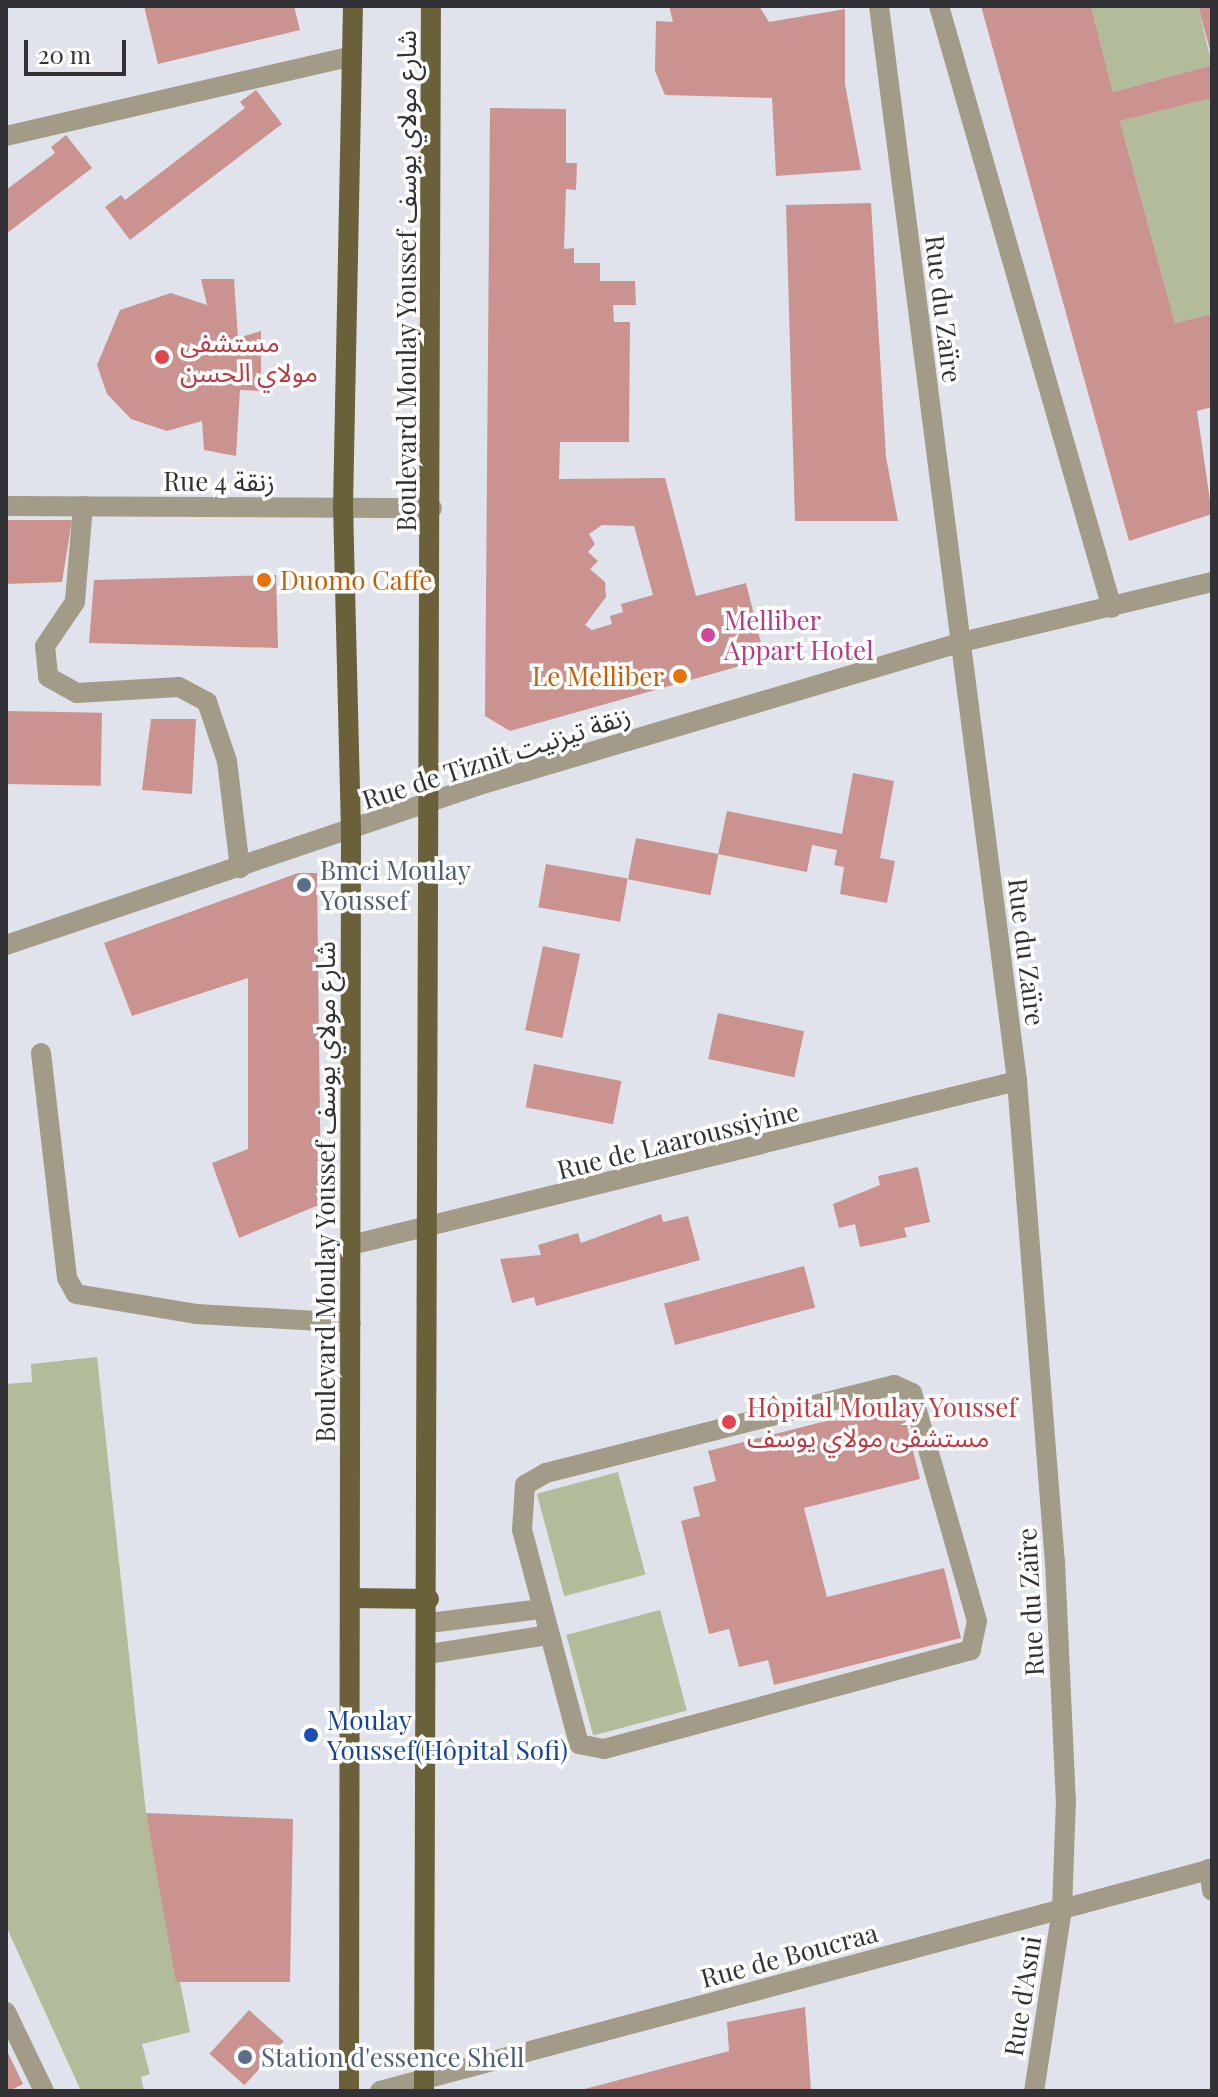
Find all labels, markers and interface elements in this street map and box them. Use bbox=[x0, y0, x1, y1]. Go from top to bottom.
scale bar bbox=[28, 24, 130, 74]
street label: Boulevard Moulay Youssef شارع مولاي يوسف bbox=[390, 29, 422, 533]
text: 20 m bbox=[38, 38, 91, 70]
street label: Rue du Zaïre bbox=[919, 233, 969, 385]
place label: مستشفى مولاي الحسن bbox=[180, 326, 318, 388]
marker: مستشفى مولاي الحسن bbox=[151, 346, 173, 368]
street label: Rue 4 زنقة bbox=[163, 465, 275, 497]
place label: Duomo Caffe bbox=[280, 564, 432, 596]
marker: Duomo Caffe bbox=[255, 571, 273, 589]
place label: Melliber Appart Hotel bbox=[724, 604, 874, 666]
marker: Melliber Appart Hotel bbox=[699, 626, 717, 644]
place label: Le Melliber bbox=[532, 660, 664, 692]
marker: Le Melliber bbox=[671, 667, 689, 685]
street label: Rue de Tiznit زنقة تيزنيت bbox=[358, 699, 634, 815]
place label: Bmci Moulay Youssef bbox=[320, 854, 471, 916]
marker: Bmci Moulay Youssef bbox=[295, 876, 313, 894]
street label: Rue du Zaïre bbox=[1002, 876, 1052, 1028]
street label: Boulevard Moulay Youssef شارع مولاي يوسف bbox=[309, 940, 341, 1444]
street label: Rue de Laaroussiyine bbox=[554, 1095, 802, 1185]
place label: Hôpital Moulay Youssef مستشفى مولاي يوسف bbox=[747, 1391, 1019, 1452]
marker: Hôpital Moulay Youssef مستشفى مولاي يوسف bbox=[718, 1411, 740, 1433]
street label: Rue du Zaïre bbox=[1011, 1527, 1049, 1677]
place label: Moulay Youssef(Hôpital Sofi) bbox=[327, 1704, 568, 1766]
marker: Moulay Youssef(Hôpital Sofi) bbox=[302, 1726, 320, 1744]
street label: Rue de Boucraa bbox=[697, 1916, 881, 1994]
street label: Rue d'Asni bbox=[997, 1934, 1047, 2058]
place label: Station d'essence Shell bbox=[261, 2041, 525, 2073]
marker: Station d'essence Shell bbox=[236, 2048, 254, 2066]

